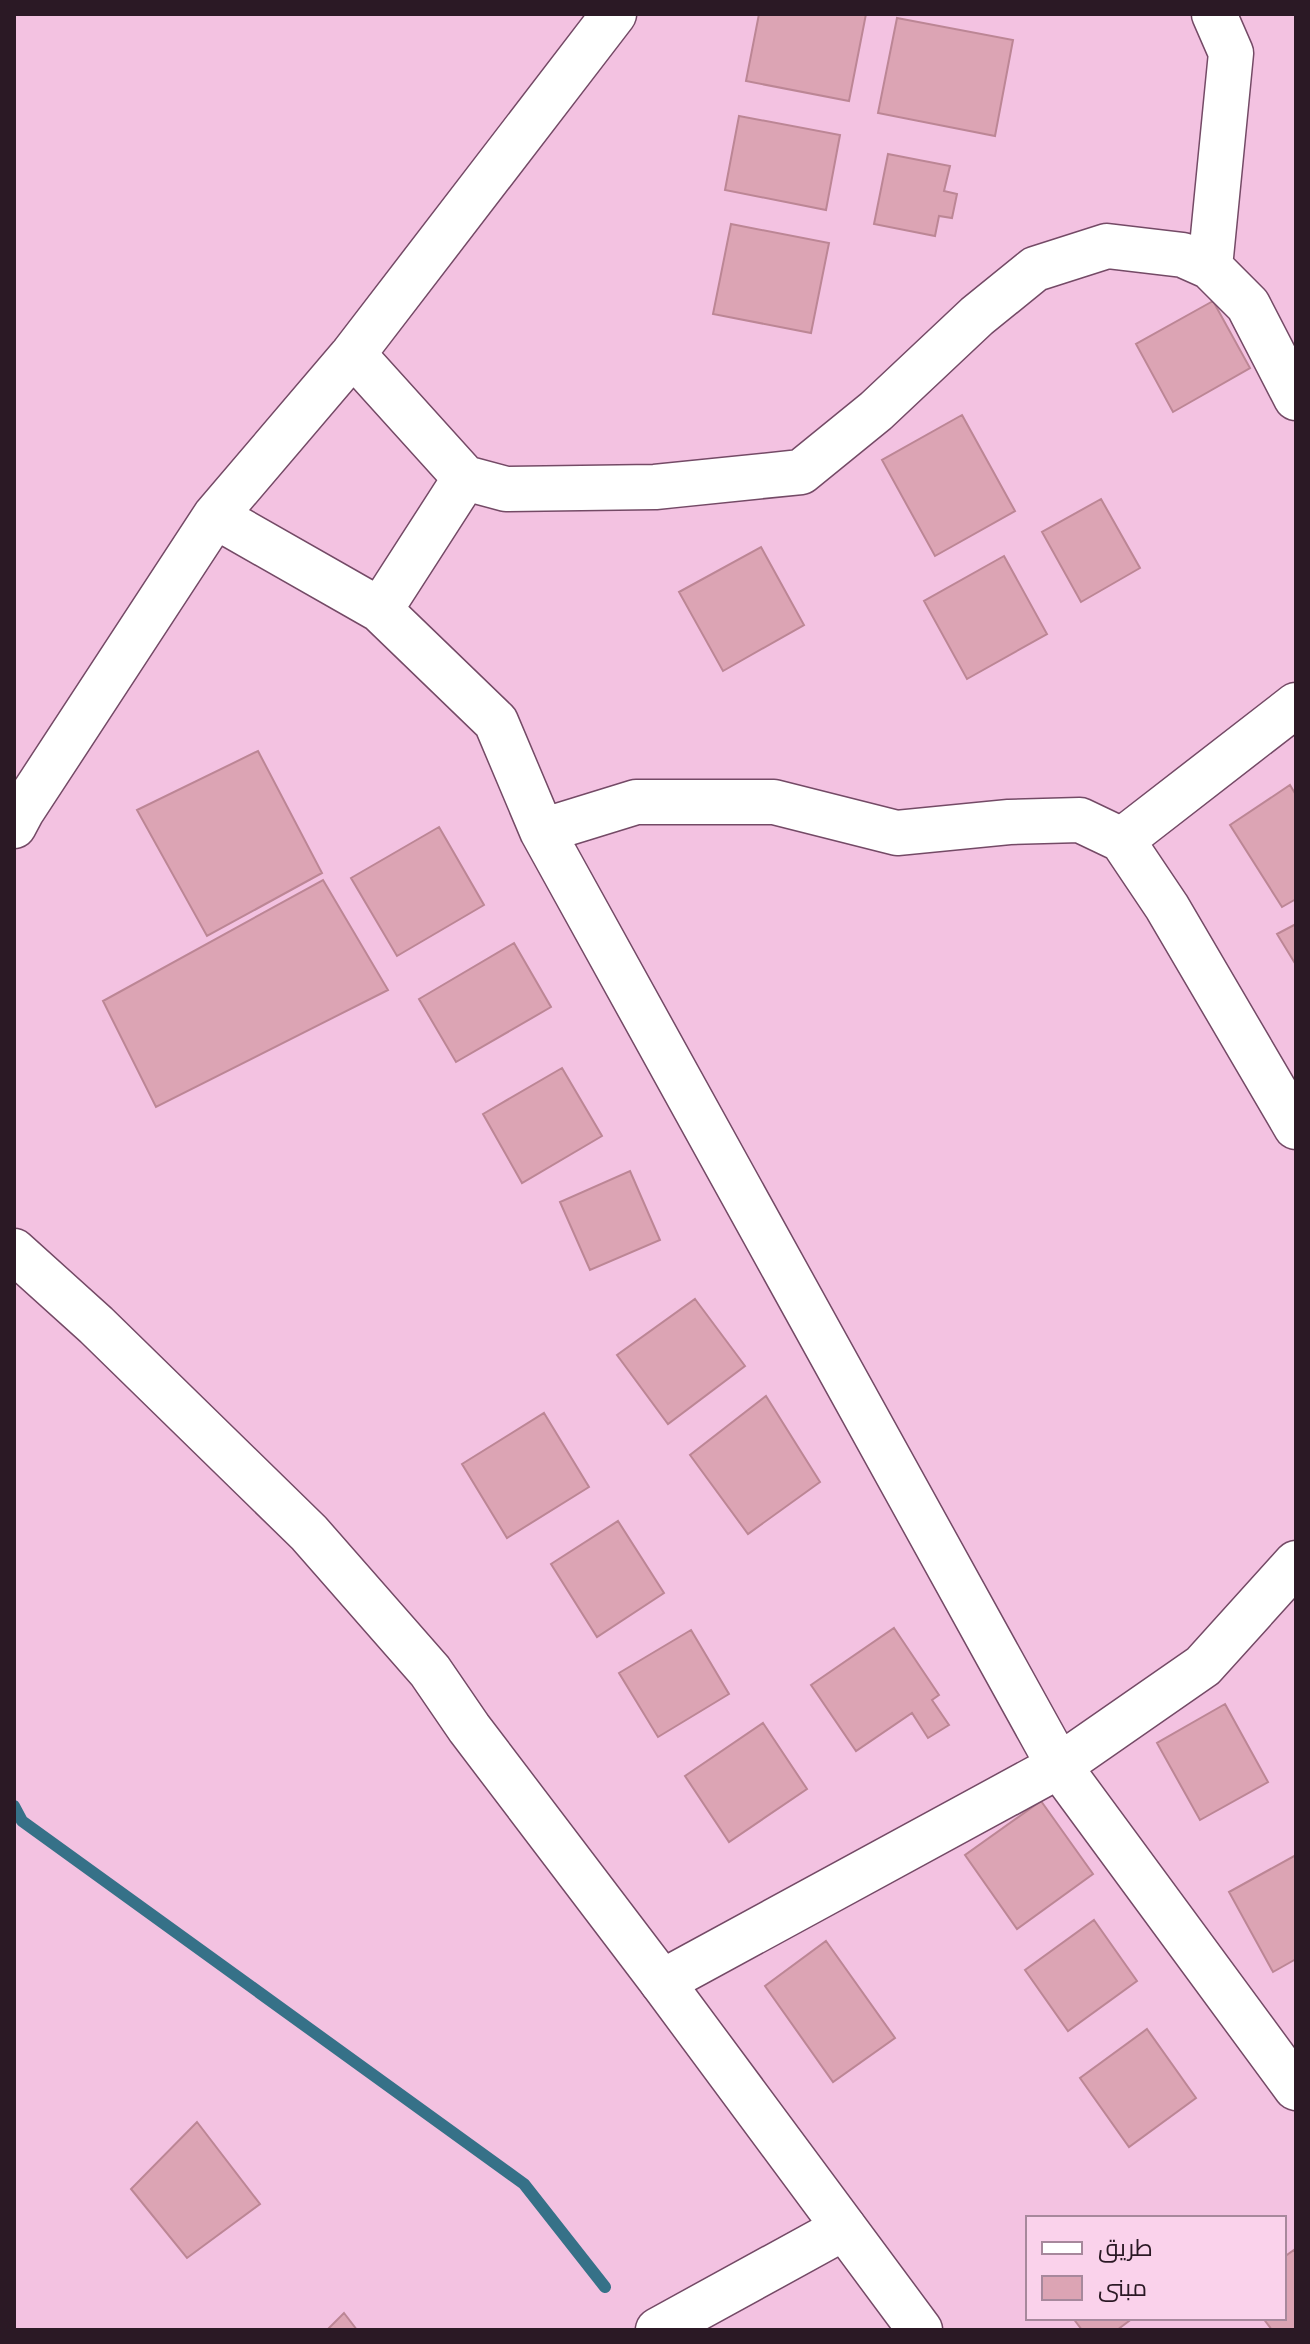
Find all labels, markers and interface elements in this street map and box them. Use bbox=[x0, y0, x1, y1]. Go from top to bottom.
legend bbox=[1026, 2216, 1286, 2320]
text: طريق bbox=[1098, 2233, 1153, 2263]
text: مبنى bbox=[1098, 2273, 1147, 2302]

